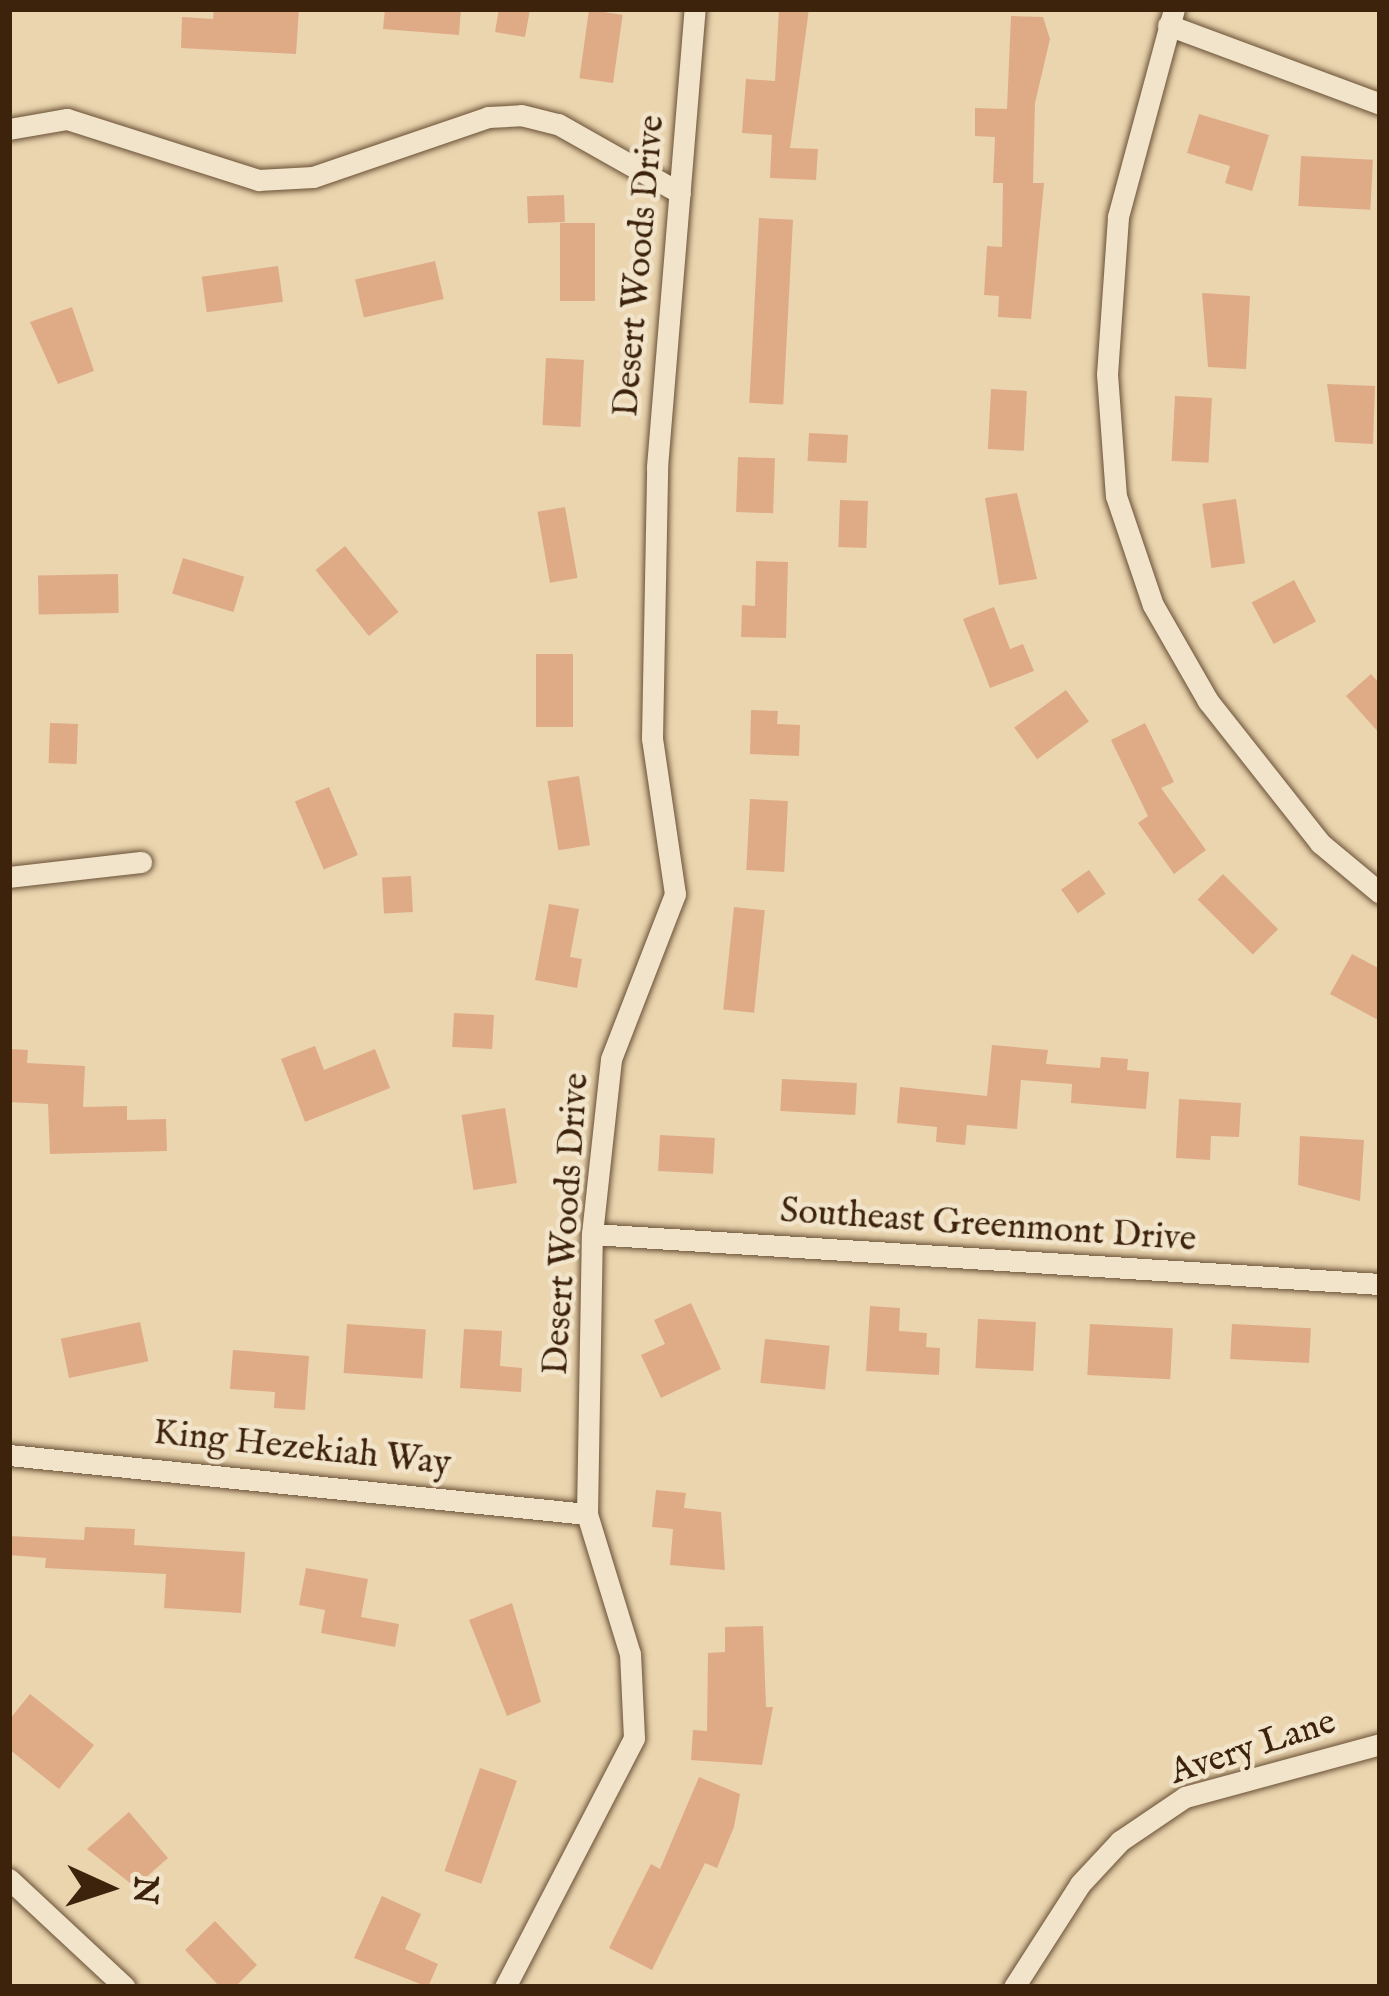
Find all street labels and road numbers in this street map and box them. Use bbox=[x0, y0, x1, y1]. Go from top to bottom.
street label: Desert Woods Drive bbox=[605, 113, 675, 419]
street label: Desert Woods Drive bbox=[535, 1071, 599, 1377]
street label: Southeast Greenmont Drive bbox=[779, 1190, 1197, 1262]
street label: King Hezekiah Way bbox=[151, 1412, 453, 1486]
street label: Avery Lane bbox=[1165, 1701, 1341, 1795]

